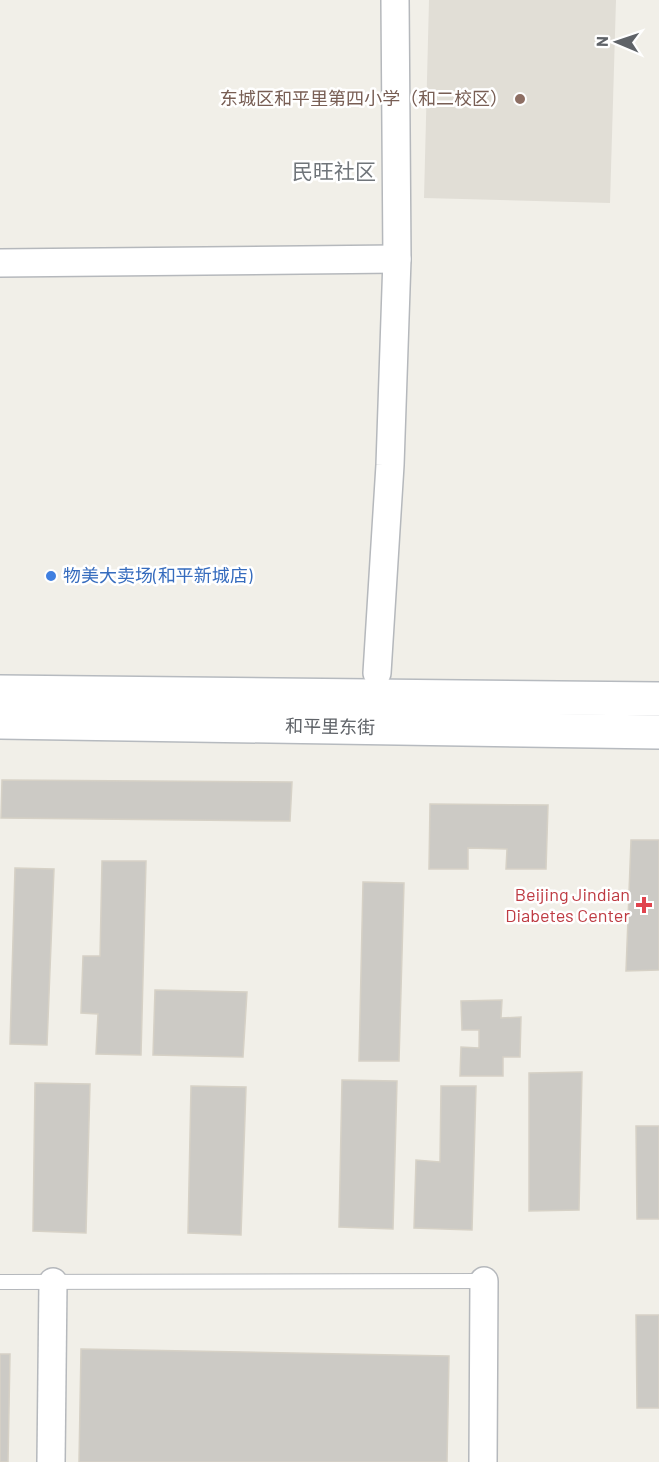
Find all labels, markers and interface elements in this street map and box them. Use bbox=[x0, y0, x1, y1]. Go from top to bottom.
north arrow bbox=[587, 12, 647, 72]
text: N bbox=[592, 36, 611, 47]
place label: 东城区和平里第四小学（和二校区） bbox=[220, 87, 508, 109]
marker: 东城区和平里第四小学（和二校区） bbox=[513, 92, 527, 106]
district label: 民旺社区 bbox=[292, 158, 376, 183]
place label: 物美大卖场(和平新城店) bbox=[63, 564, 253, 586]
marker: 物美大卖场(和平新城店) bbox=[44, 569, 58, 583]
street label: 和平里东街 bbox=[285, 714, 375, 738]
place label: Beijing Jindian Diabetes Center bbox=[505, 883, 630, 926]
marker: Beijing Jindian Diabetes Center bbox=[635, 896, 653, 914]

